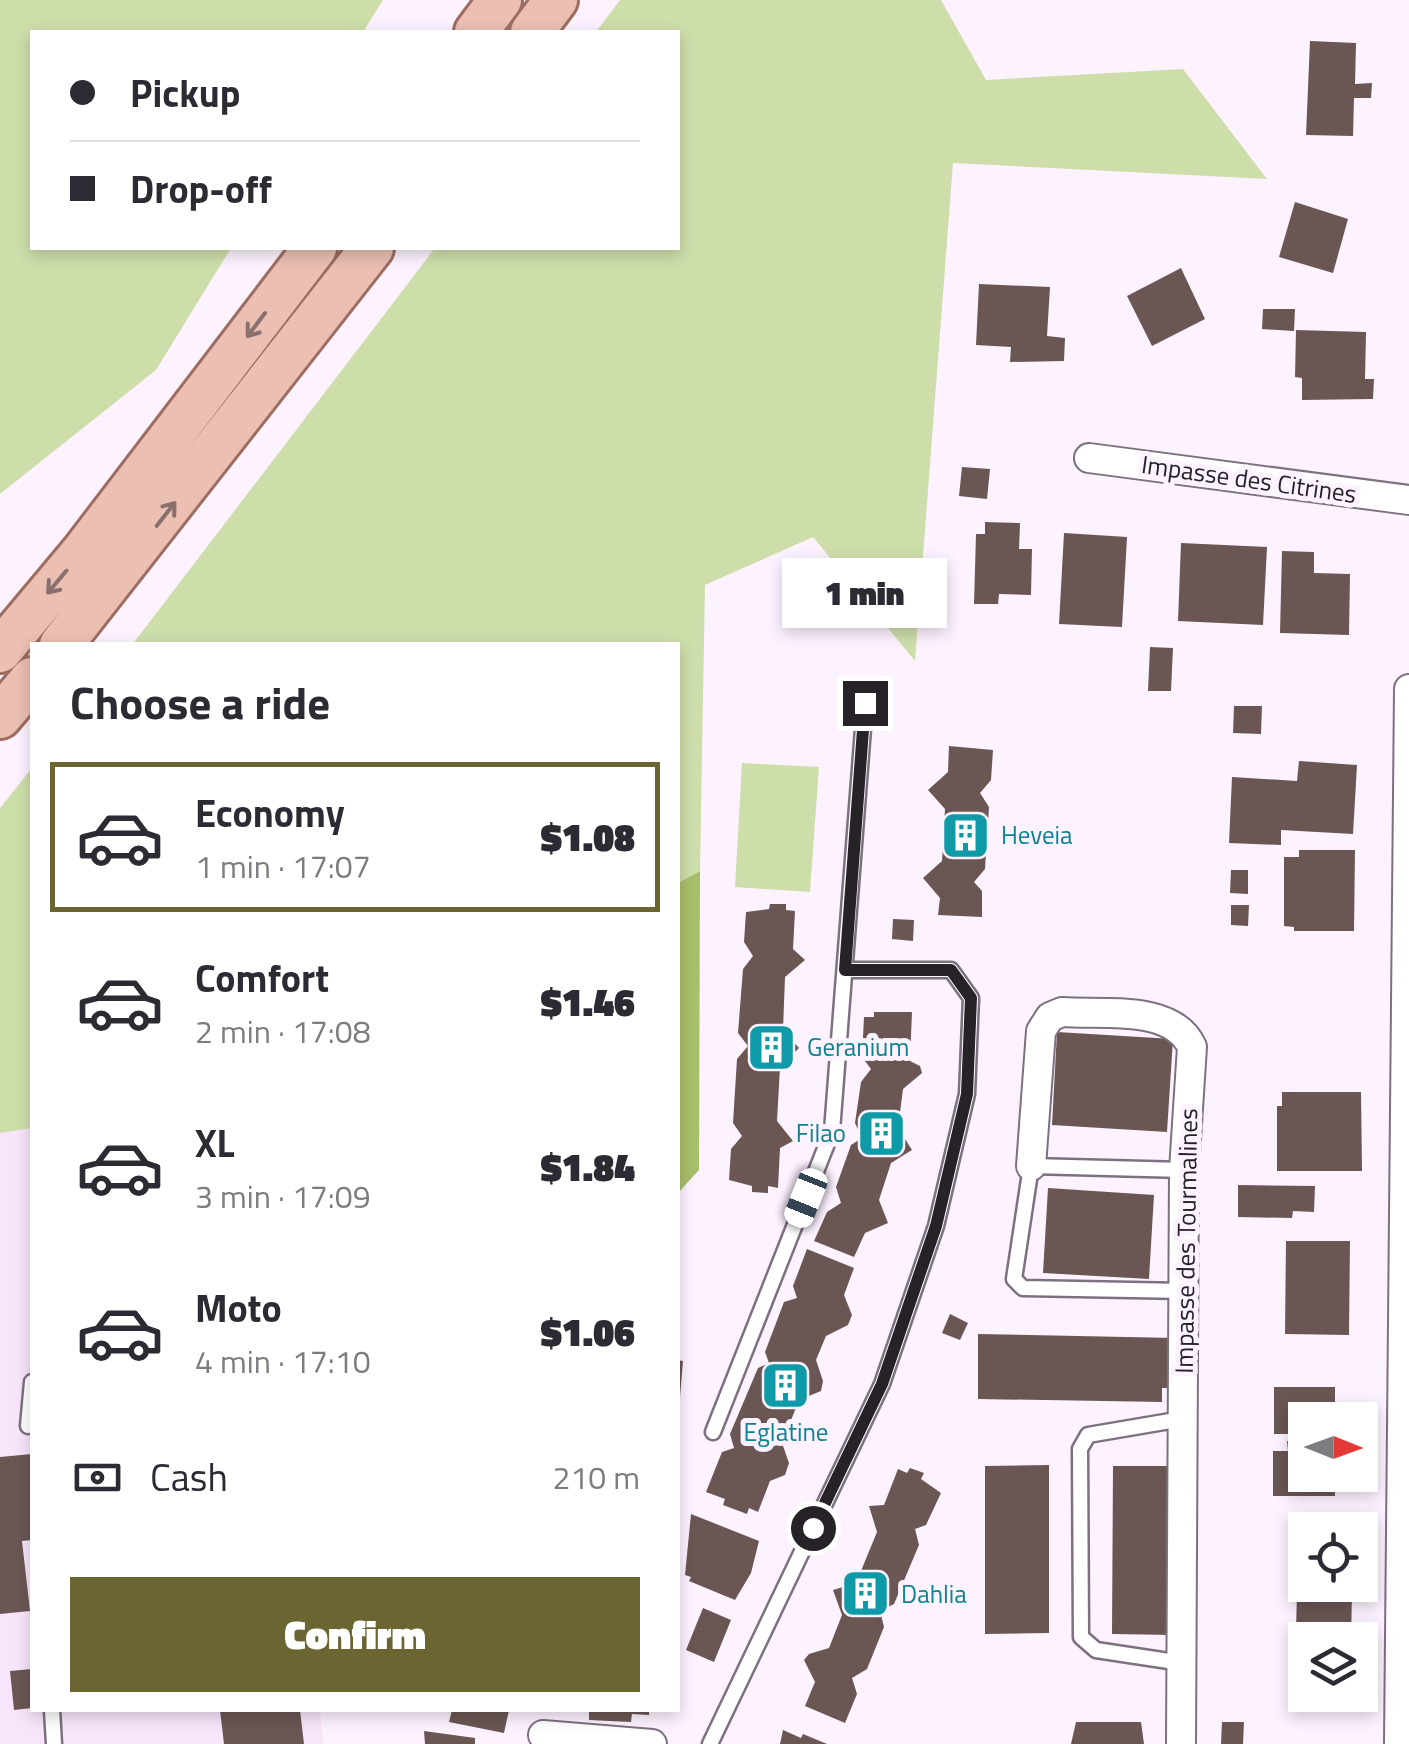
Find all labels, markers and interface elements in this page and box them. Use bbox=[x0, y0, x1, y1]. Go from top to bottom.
text: Pickup bbox=[130, 64, 240, 122]
text: Drop-off bbox=[130, 160, 272, 218]
one-way arrow bbox=[245, 311, 266, 338]
street label: Impasse des Citrines bbox=[1139, 445, 1359, 513]
one-way arrow bbox=[155, 502, 177, 528]
callout: 1 min bbox=[782, 558, 948, 628]
one-way arrow bbox=[46, 569, 68, 595]
text: 1 min bbox=[825, 569, 904, 617]
text: Choose a ride bbox=[70, 668, 330, 736]
route end bbox=[843, 681, 888, 726]
text: Economy bbox=[195, 784, 345, 842]
icon: car bbox=[75, 792, 165, 882]
text: $1.08 bbox=[541, 808, 635, 866]
building icon: Heveia bbox=[940, 809, 992, 861]
place label: Heveia bbox=[1001, 816, 1073, 854]
text: 1 min · 17:07 bbox=[195, 842, 371, 890]
text: Comfort bbox=[195, 949, 329, 1007]
icon: car bbox=[75, 957, 165, 1047]
text: $1.46 bbox=[541, 973, 635, 1031]
text: 2 min · 17:08 bbox=[195, 1007, 371, 1055]
building icon: Geranium bbox=[746, 1021, 798, 1073]
place label: Geranium bbox=[807, 1028, 909, 1066]
building icon: Filao bbox=[855, 1107, 907, 1159]
street label: Impasse des Tourmalines bbox=[1165, 1108, 1207, 1374]
text: XL bbox=[195, 1114, 235, 1172]
place label: Filao bbox=[796, 1114, 846, 1152]
icon: car bbox=[75, 1122, 165, 1212]
text: $1.84 bbox=[541, 1138, 635, 1196]
car bbox=[781, 1165, 831, 1231]
text: 3 min · 17:09 bbox=[195, 1172, 371, 1220]
text: Moto bbox=[195, 1279, 282, 1337]
icon: car bbox=[75, 1287, 165, 1377]
text: $1.06 bbox=[541, 1303, 635, 1361]
text: 4 min · 17:10 bbox=[195, 1337, 371, 1385]
building icon: Eglatine bbox=[760, 1360, 812, 1412]
north arrow bbox=[1288, 1402, 1378, 1492]
map controls bbox=[1288, 1402, 1378, 1712]
place label: Eglatine bbox=[744, 1413, 828, 1451]
text: Cash bbox=[150, 1448, 228, 1506]
icon: cash bbox=[70, 1450, 125, 1505]
text: 210 m bbox=[552, 1453, 640, 1501]
route start bbox=[791, 1506, 836, 1551]
button: locate bbox=[1288, 1512, 1378, 1602]
building icon: Dahlia bbox=[840, 1568, 892, 1620]
place label: Dahlia bbox=[901, 1575, 967, 1613]
button: Confirm bbox=[70, 1577, 640, 1692]
button: layers bbox=[1288, 1622, 1378, 1712]

